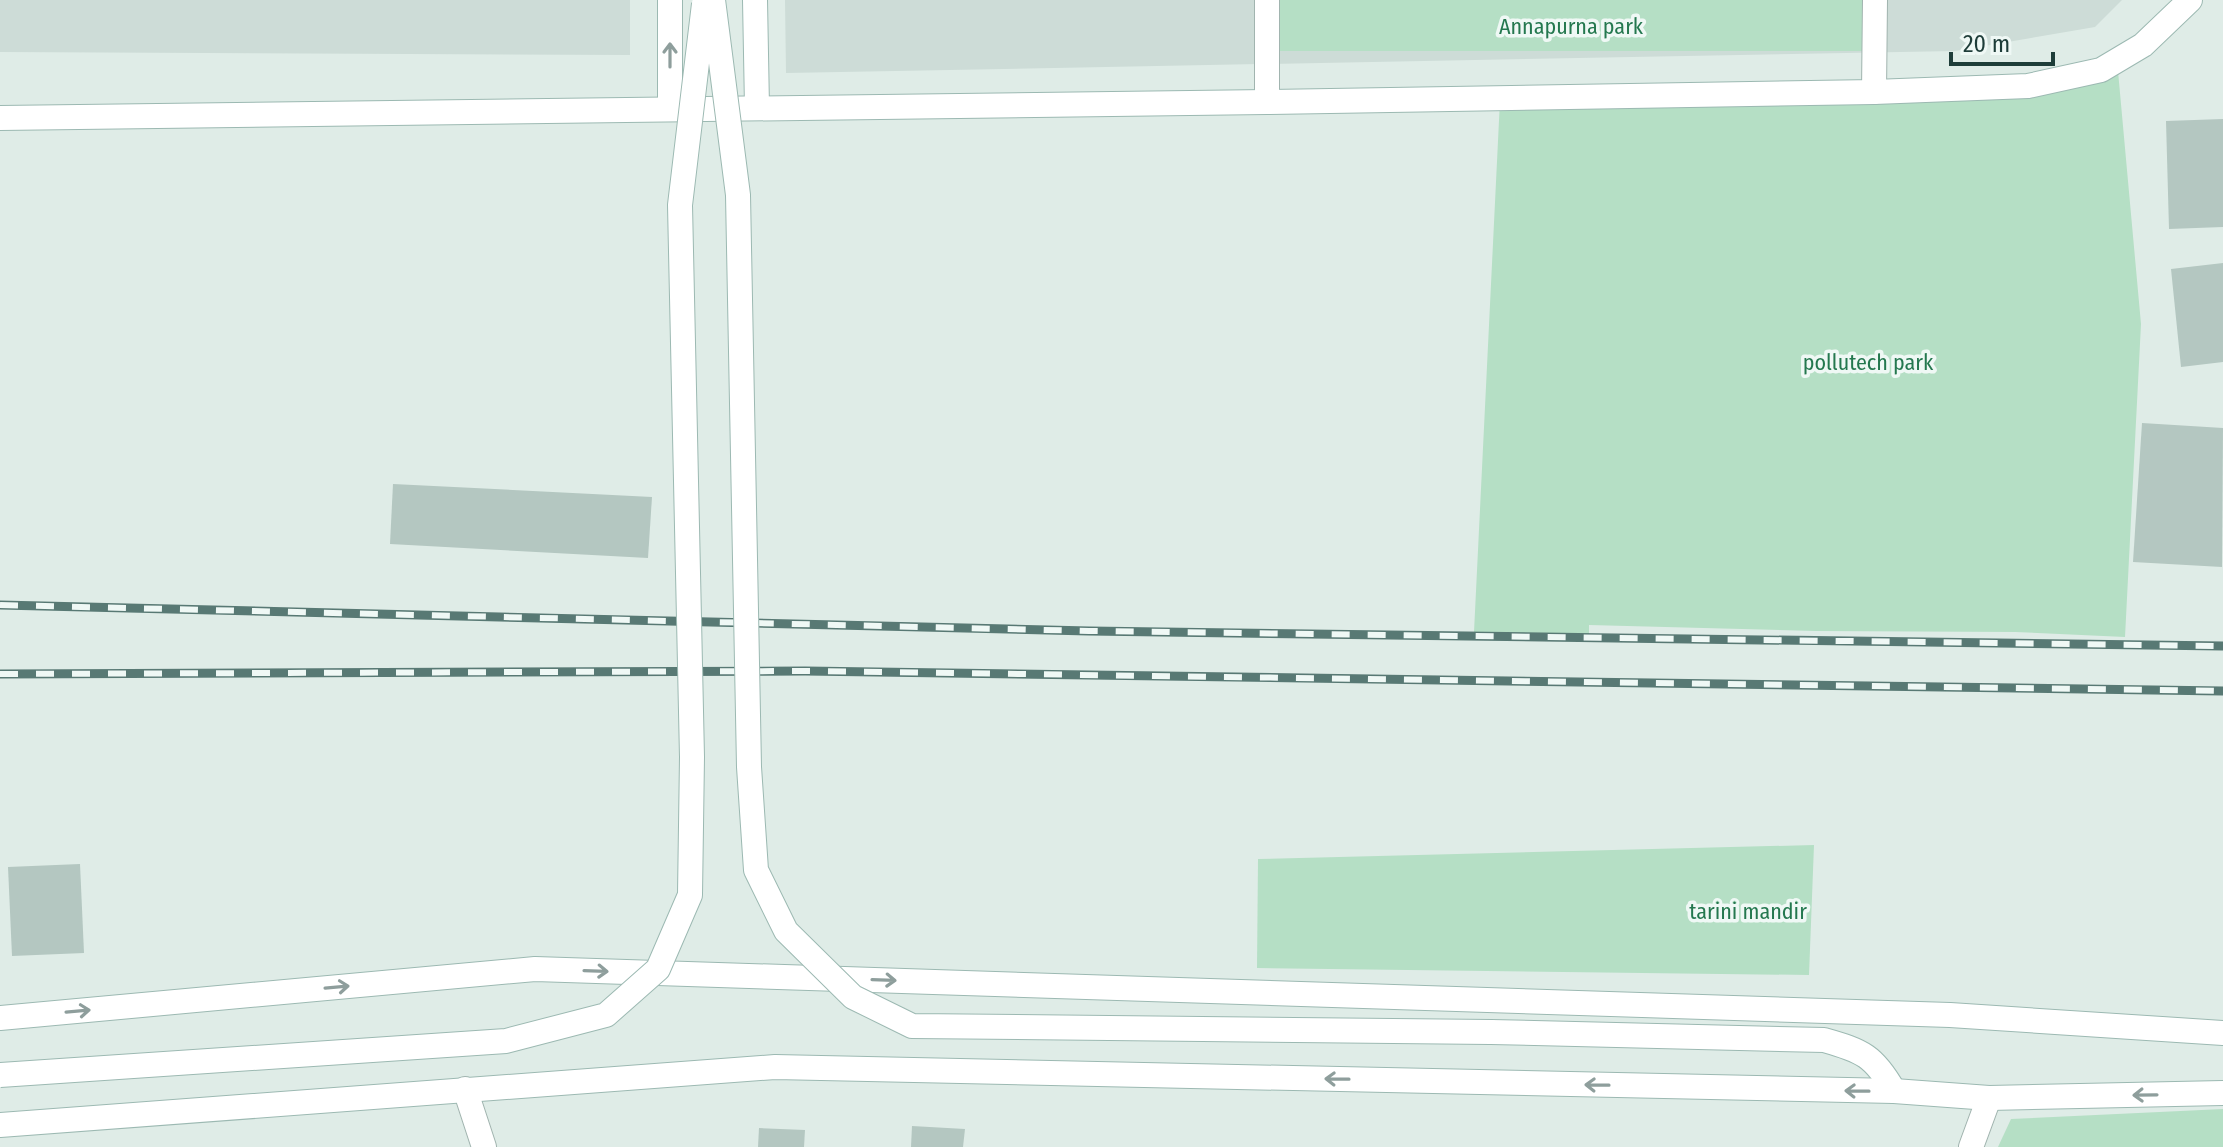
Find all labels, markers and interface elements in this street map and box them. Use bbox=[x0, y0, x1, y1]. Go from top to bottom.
park label: Annapurna park bbox=[1499, 13, 1644, 40]
scale bar bbox=[1951, 16, 2053, 66]
text: 20 m bbox=[1963, 30, 2010, 58]
one-way arrow bbox=[662, 42, 678, 69]
park label: pollutech park bbox=[1803, 349, 1934, 376]
park label: tarini mandir bbox=[1689, 898, 1807, 925]
one-way arrow bbox=[582, 964, 609, 979]
one-way arrow bbox=[870, 973, 897, 988]
one-way arrow bbox=[323, 980, 350, 995]
one-way arrow bbox=[64, 1003, 91, 1018]
one-way arrow bbox=[1324, 1072, 1351, 1087]
one-way arrow bbox=[1584, 1077, 1611, 1093]
one-way arrow bbox=[1844, 1083, 1871, 1098]
one-way arrow bbox=[2132, 1087, 2159, 1103]

